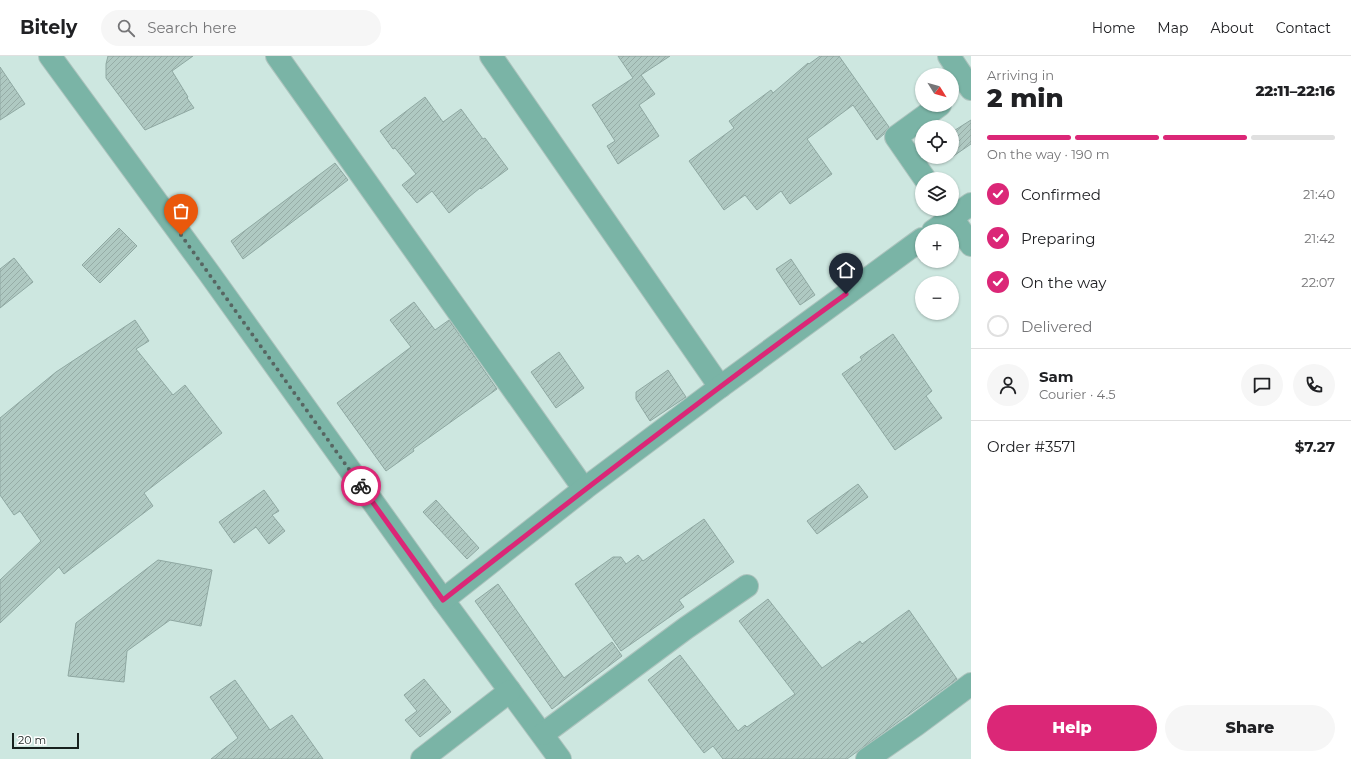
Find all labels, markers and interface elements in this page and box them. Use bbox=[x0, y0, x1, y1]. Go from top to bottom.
search box bbox=[101, 10, 381, 46]
text: Bitely bbox=[20, 16, 77, 39]
icon: search bbox=[115, 17, 137, 39]
text: Search here bbox=[147, 18, 237, 37]
text: Home bbox=[1092, 19, 1135, 37]
text: Map bbox=[1157, 19, 1188, 37]
text: About bbox=[1210, 19, 1254, 37]
text: Contact bbox=[1276, 19, 1331, 37]
text: Arriving in bbox=[987, 67, 1054, 83]
north arrow bbox=[915, 68, 959, 112]
map controls bbox=[915, 68, 959, 320]
text: 22:11–22:16 bbox=[1255, 81, 1335, 100]
text: 2 min bbox=[987, 82, 1064, 114]
button: locate bbox=[915, 120, 959, 164]
text: On the way · 190 m bbox=[987, 146, 1110, 162]
button: layers bbox=[915, 172, 959, 216]
icon: check bbox=[987, 183, 1009, 205]
text: Confirmed bbox=[1021, 185, 1101, 204]
text: 21:40 bbox=[1303, 186, 1335, 202]
pin bbox=[164, 194, 198, 235]
icon: bag bbox=[170, 200, 192, 222]
button: + bbox=[915, 224, 959, 268]
icon: check bbox=[987, 227, 1009, 249]
text: Preparing bbox=[1021, 229, 1096, 248]
text: 21:42 bbox=[1304, 230, 1335, 246]
pin bbox=[829, 253, 863, 294]
icon: home bbox=[835, 259, 857, 281]
icon: check bbox=[987, 271, 1009, 293]
text: On the way bbox=[1021, 273, 1106, 292]
text: 22:07 bbox=[1301, 274, 1335, 290]
button: − bbox=[915, 276, 959, 320]
text: Delivered bbox=[1021, 317, 1093, 336]
button: person bbox=[987, 364, 1029, 406]
button: chat bbox=[1241, 364, 1283, 406]
button: phone bbox=[1293, 364, 1335, 406]
text: Sam bbox=[1039, 367, 1074, 386]
text: Courier · 4.5 bbox=[1039, 386, 1116, 402]
text: Order #3571 bbox=[987, 437, 1076, 456]
text: $7.27 bbox=[1295, 437, 1335, 456]
courier bbox=[341, 466, 381, 506]
icon: bike bbox=[350, 475, 372, 497]
button: Help bbox=[987, 705, 1157, 751]
button: Share bbox=[1165, 705, 1335, 751]
scale bar bbox=[12, 731, 79, 750]
text: 20 m bbox=[18, 733, 46, 747]

